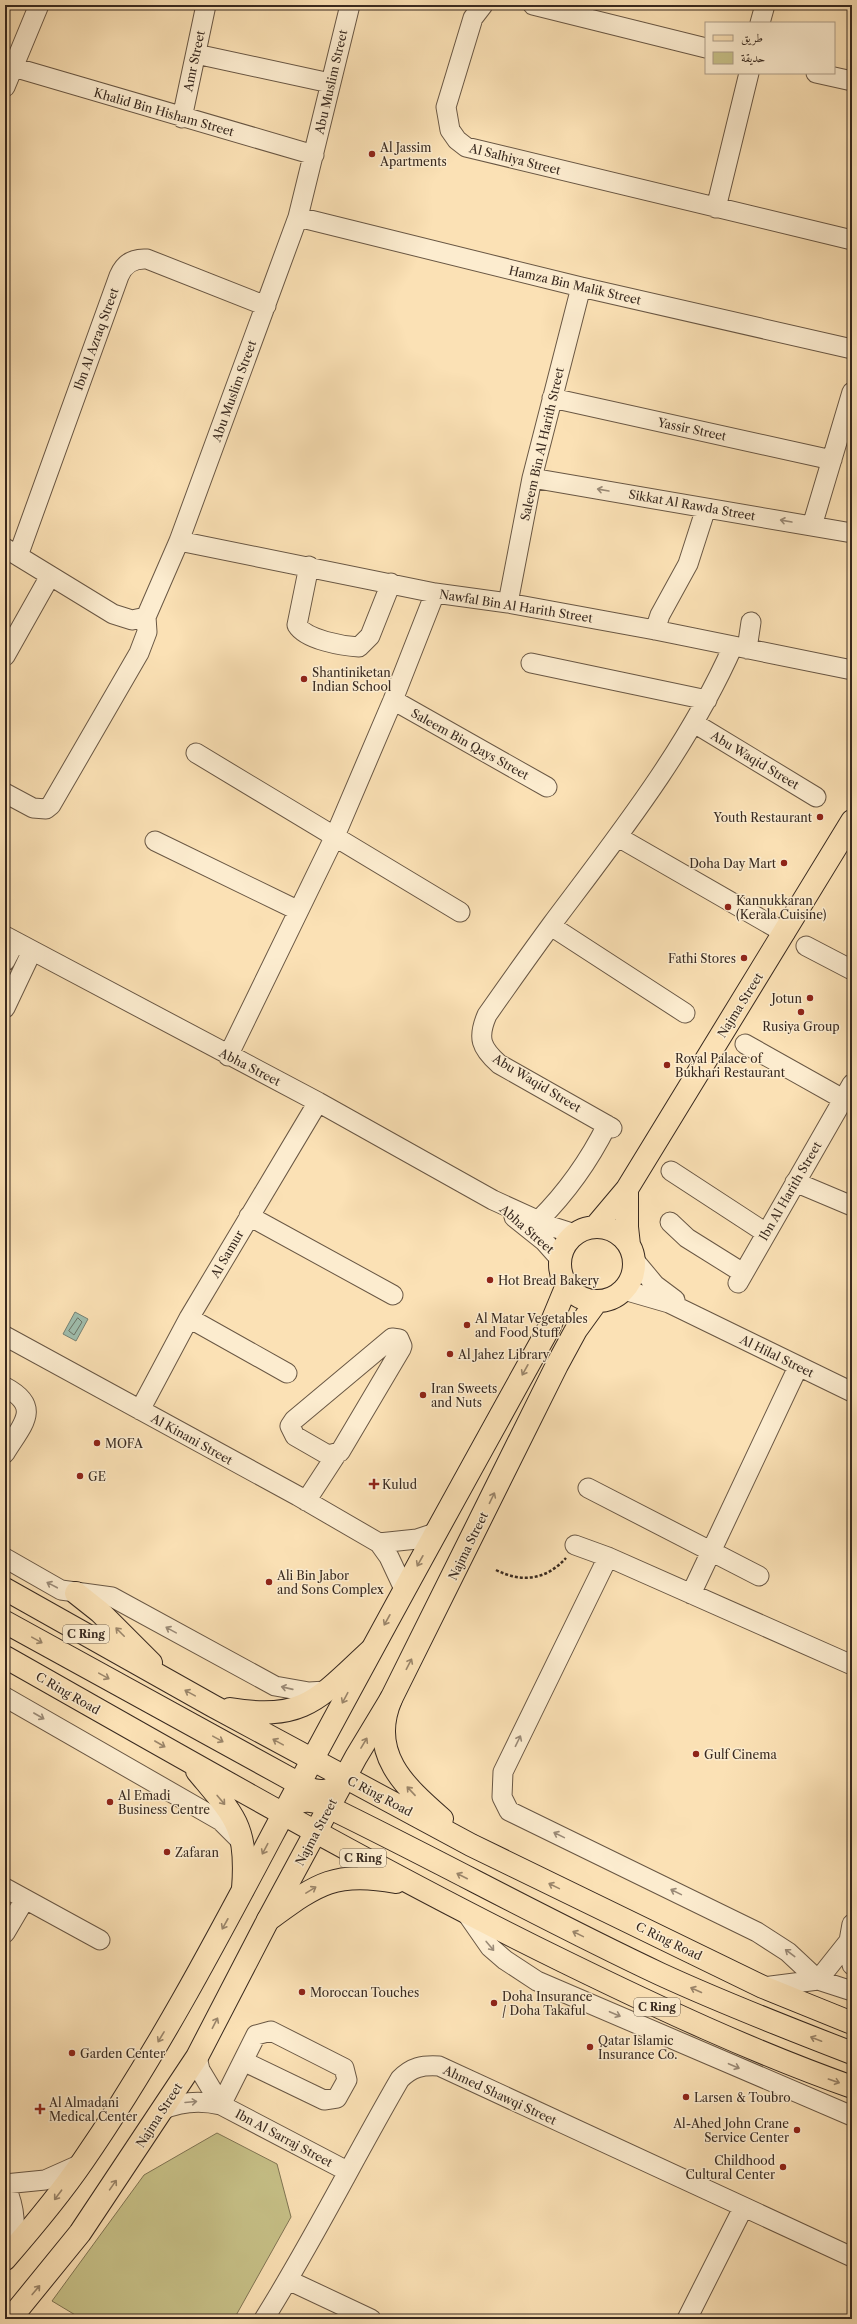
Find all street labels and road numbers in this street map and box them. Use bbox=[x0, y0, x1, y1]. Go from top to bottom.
street label: Amr Street bbox=[180, 28, 208, 94]
street label: Abu Muslim Street bbox=[311, 28, 350, 137]
street label: Khalid Bin Hisham Street bbox=[92, 85, 236, 139]
street label: Al Salhiya Street bbox=[467, 140, 563, 178]
street label: Hamza Bin Malik Street bbox=[507, 262, 643, 308]
street label: Ibn Al Azraq Street bbox=[70, 285, 122, 392]
street label: Abu Muslim Street bbox=[208, 338, 260, 445]
street label: Saleem Bin Al Harith Street bbox=[517, 365, 567, 522]
street label: Yassir Street bbox=[655, 414, 728, 444]
street label: Sikkat Al Rawda Street bbox=[627, 486, 757, 524]
street label: Nawfal Bin Al Harith Street bbox=[438, 586, 594, 626]
street label: Saleem Bin Qays Street bbox=[408, 705, 532, 783]
street label: Abu Waqid Street bbox=[707, 727, 802, 793]
street label: Najma Street bbox=[714, 969, 766, 1040]
street label: Abha Street bbox=[216, 1045, 284, 1089]
street label: Abu Waqid Street bbox=[489, 1050, 584, 1116]
street label: Ibn Al Harith Street bbox=[756, 1138, 825, 1243]
street label: Abha Street bbox=[496, 1201, 558, 1257]
street label: Al Samur bbox=[207, 1227, 247, 1281]
street label: Al Hilal Street bbox=[737, 1331, 817, 1381]
street label: Al Kinani Street bbox=[148, 1410, 236, 1468]
street label: Najma Street bbox=[445, 1509, 491, 1583]
road number: C Ring bbox=[63, 1625, 109, 1643]
street label: C Ring Road bbox=[33, 1669, 103, 1718]
street label: C Ring Road bbox=[345, 1773, 416, 1820]
street label: Najma Street bbox=[292, 1795, 340, 1868]
road number: C Ring bbox=[340, 1849, 386, 1867]
street label: C Ring Road bbox=[634, 1919, 705, 1964]
road number: C Ring bbox=[634, 1998, 680, 2016]
street label: Ahmed Shawqi Street bbox=[440, 2062, 560, 2128]
street label: Najma Street bbox=[133, 2079, 186, 2150]
street label: Ibn Al Sarraj Street bbox=[233, 2106, 336, 2170]

